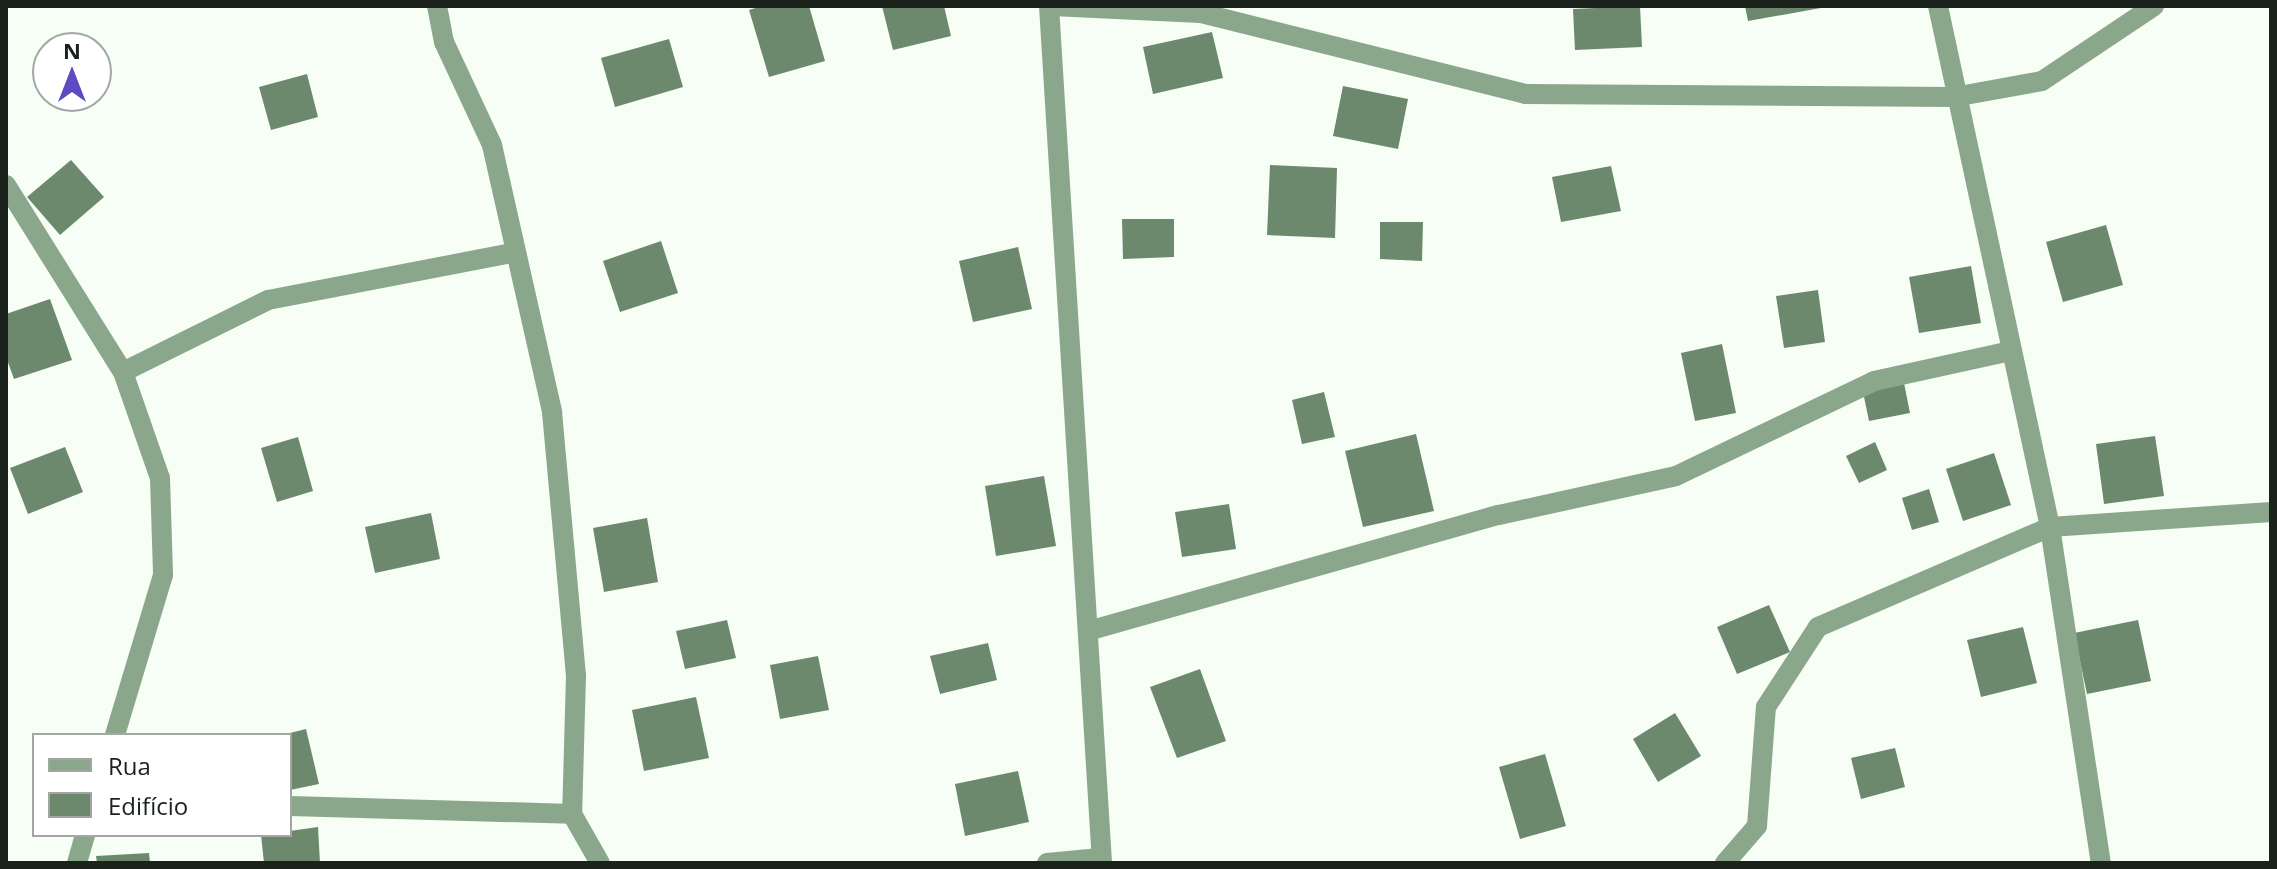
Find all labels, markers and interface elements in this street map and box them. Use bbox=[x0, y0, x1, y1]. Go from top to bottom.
north arrow bbox=[32, 32, 112, 112]
text: N bbox=[63, 35, 81, 65]
legend bbox=[32, 733, 292, 837]
text: Rua bbox=[108, 749, 151, 782]
text: Edifício bbox=[108, 789, 188, 822]

